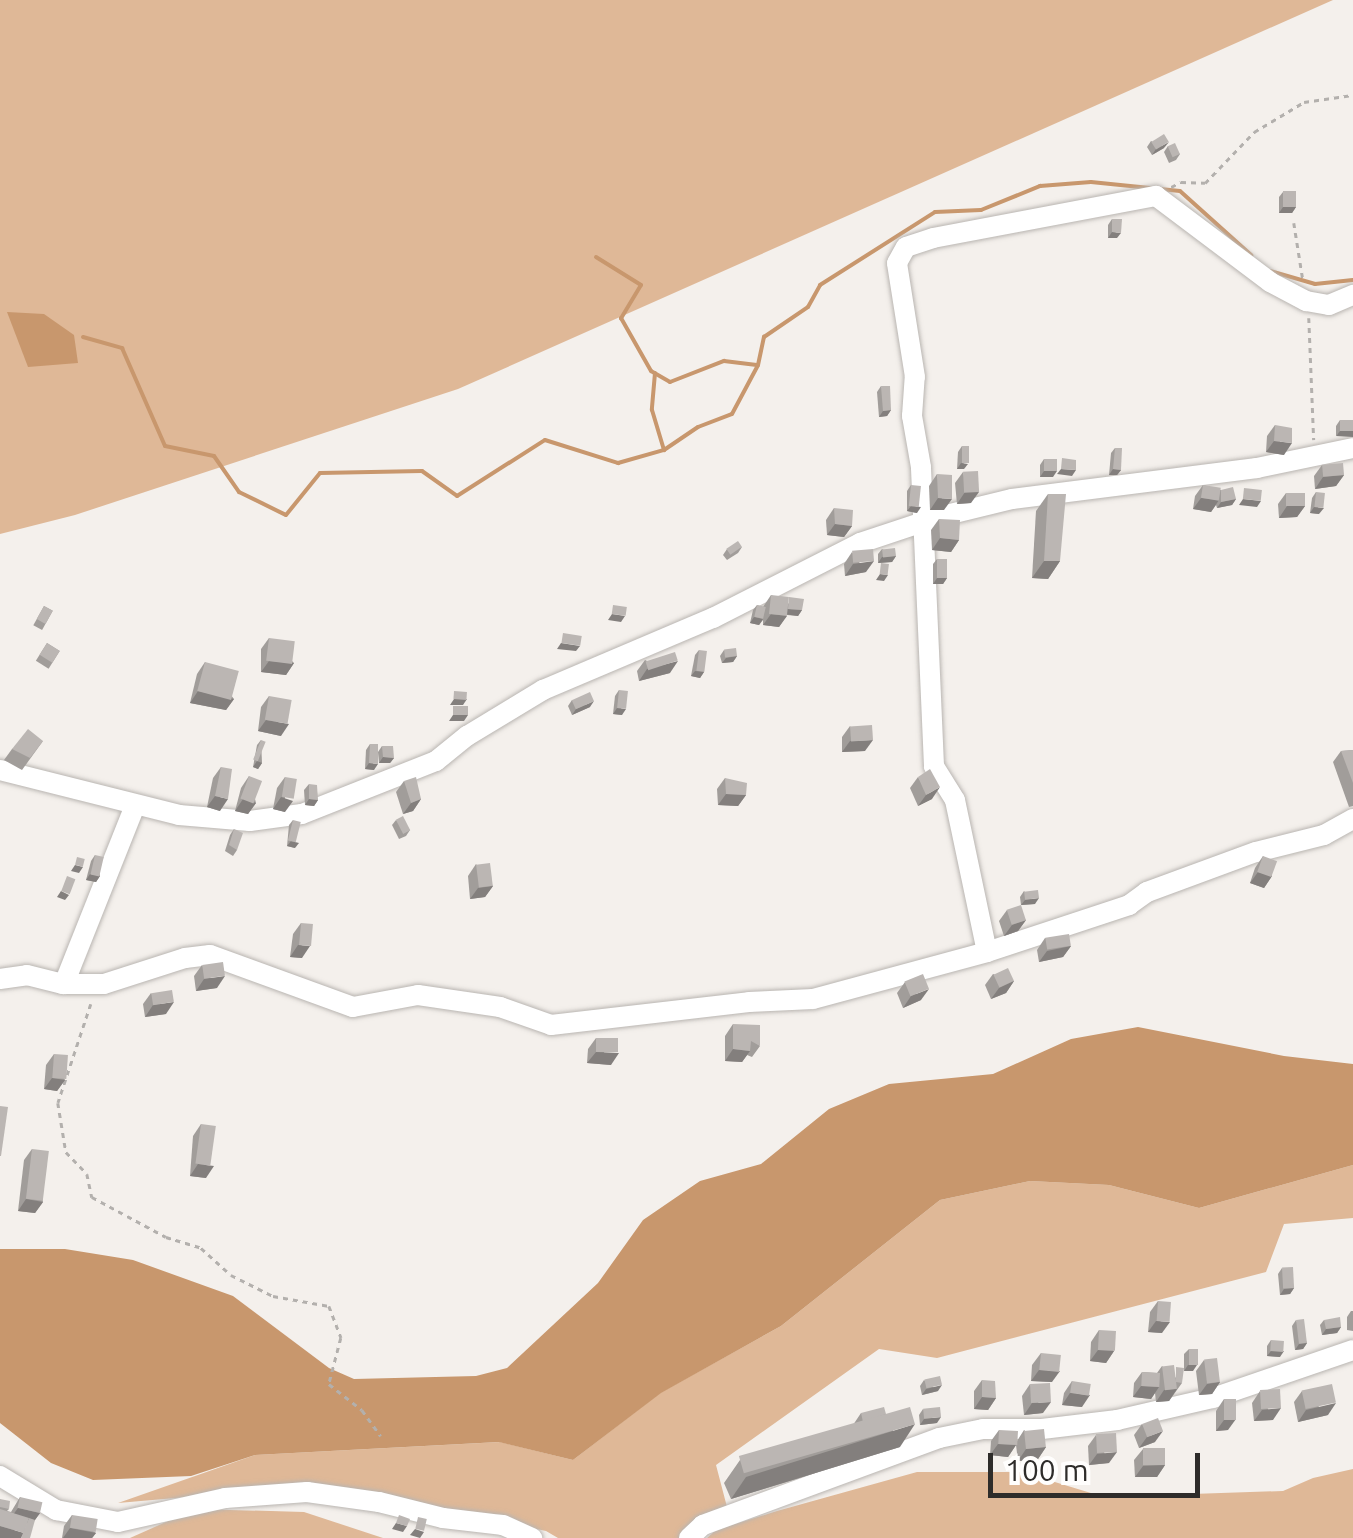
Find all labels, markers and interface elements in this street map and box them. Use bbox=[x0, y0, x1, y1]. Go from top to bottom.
scale bar bbox=[993, 1433, 1206, 1495]
text: 100 m bbox=[1005, 1453, 1089, 1487]

